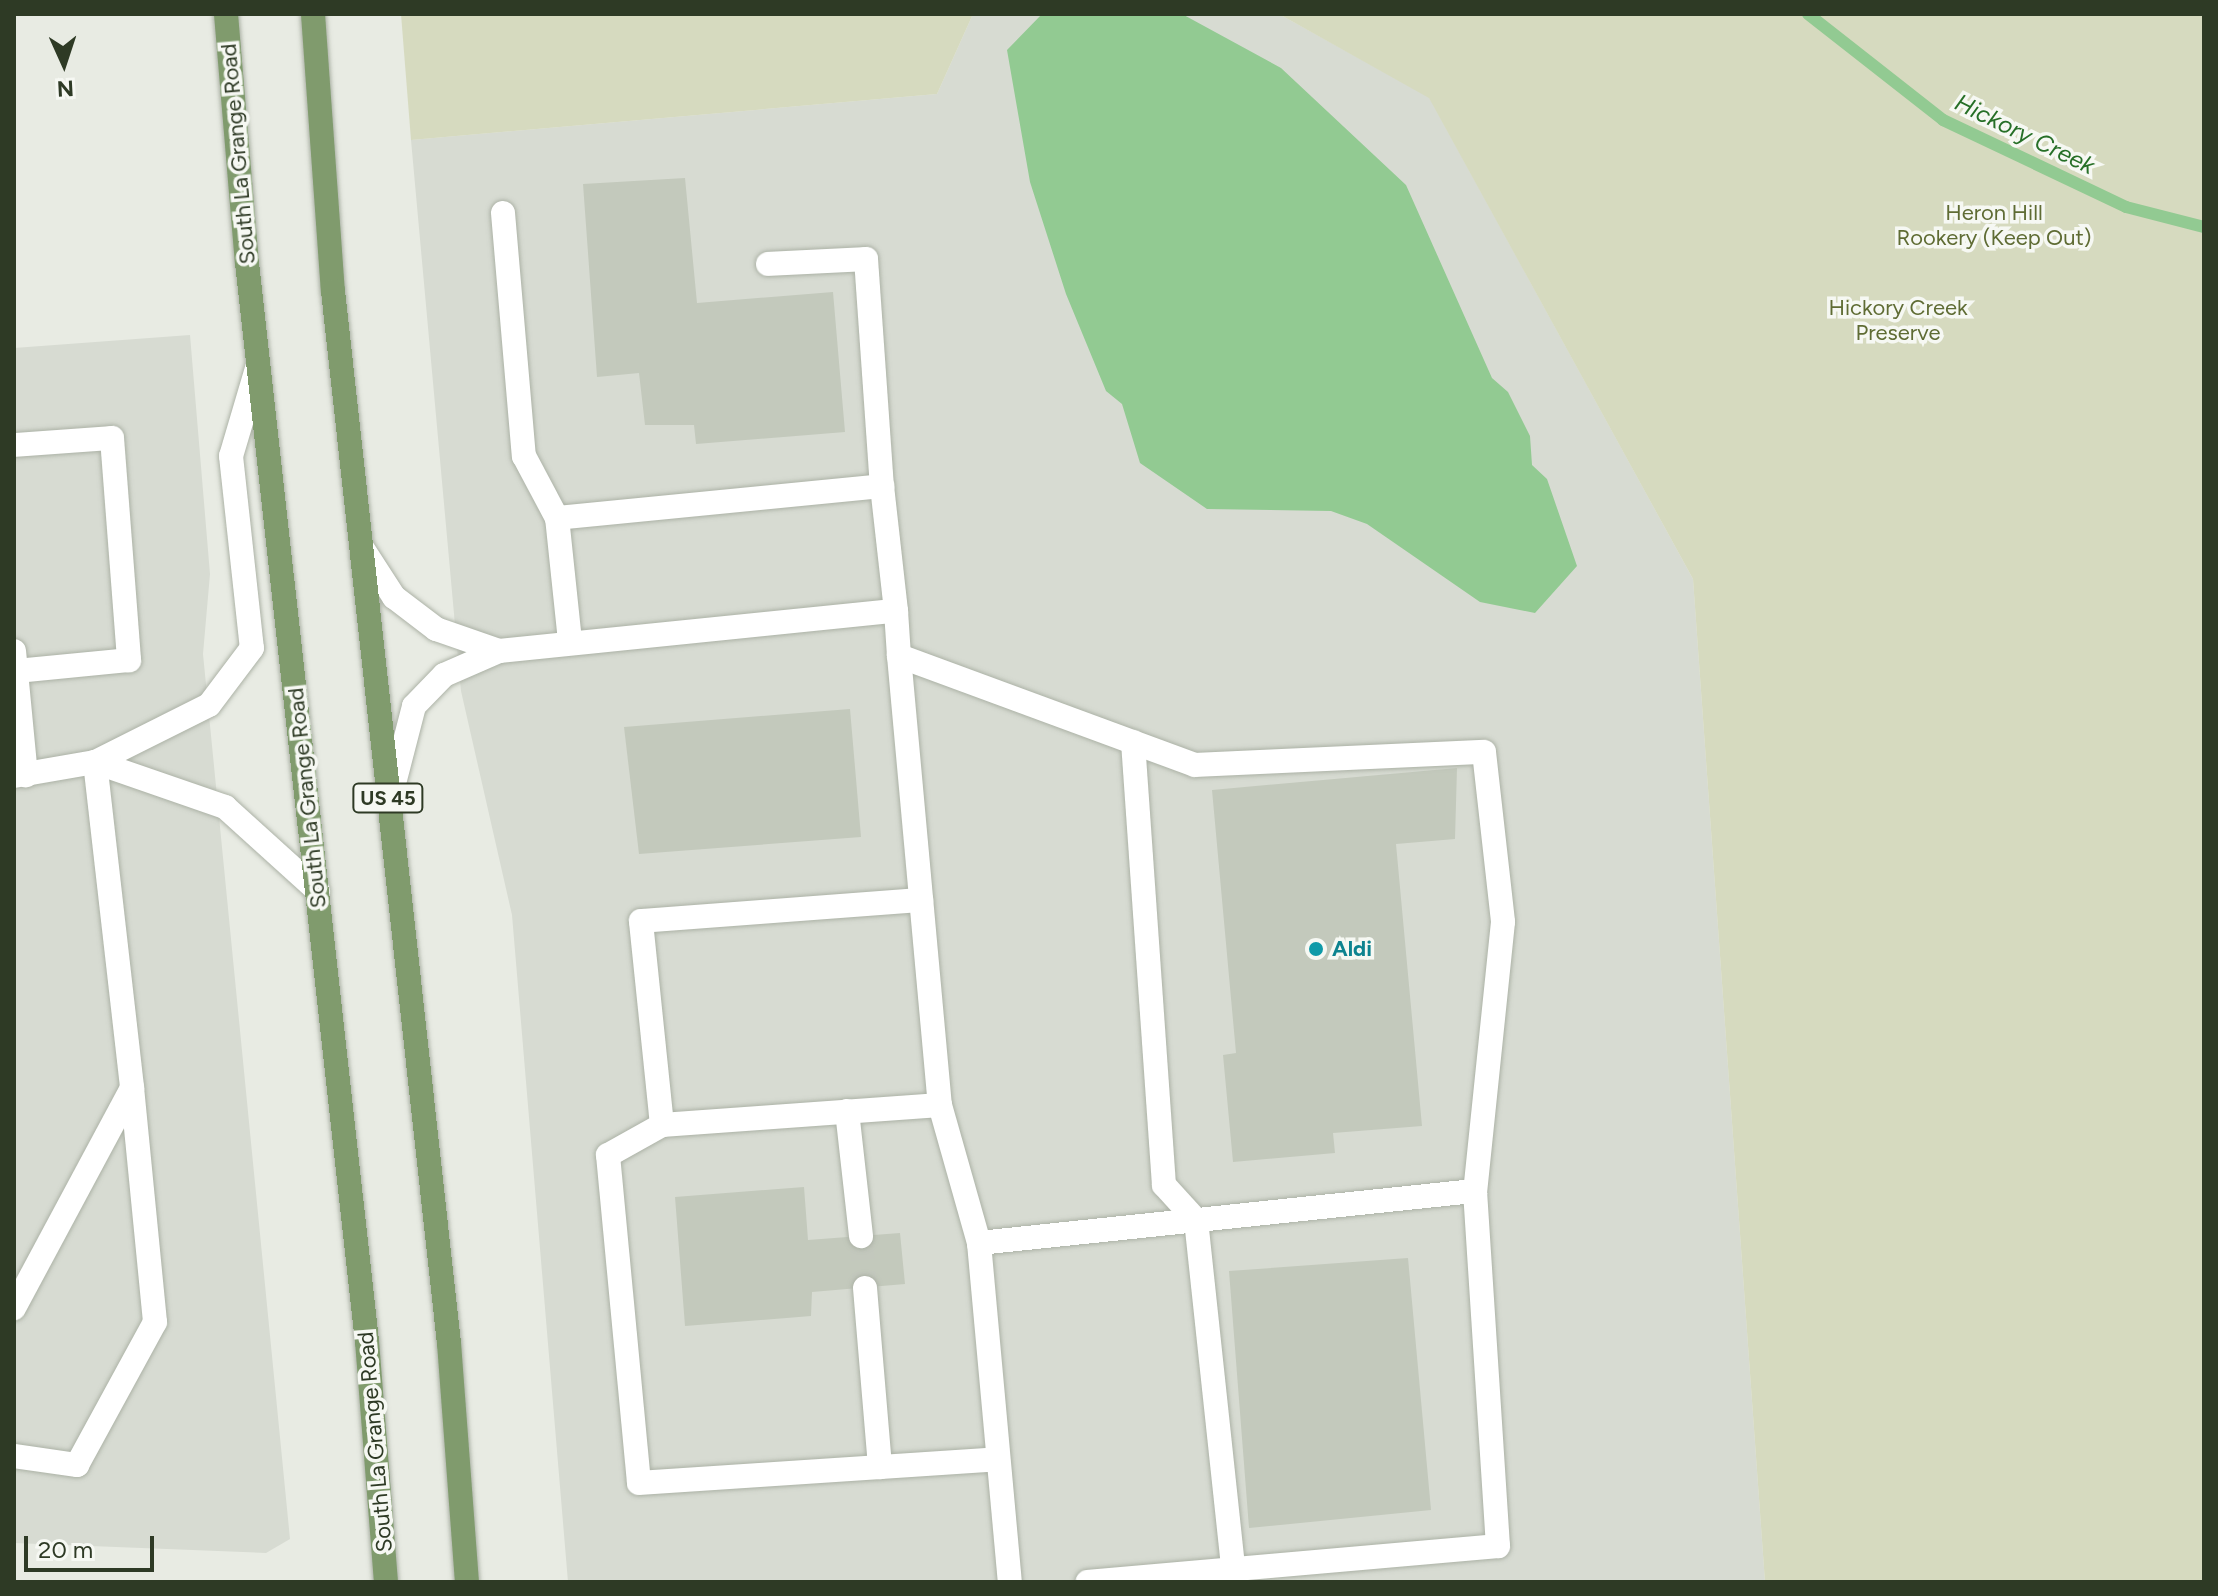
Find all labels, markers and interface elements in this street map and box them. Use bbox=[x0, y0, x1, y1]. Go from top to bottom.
north arrow bbox=[24, 24, 104, 104]
street label: South La Grange Road bbox=[215, 43, 261, 265]
text: N bbox=[56, 75, 74, 102]
water label: Hickory Creek bbox=[1950, 88, 2100, 180]
park label: Heron Hill Rookery (Keep Out) bbox=[1896, 199, 2092, 250]
park label: Hickory Creek Preserve bbox=[1828, 294, 1968, 346]
street label: South La Grange Road bbox=[282, 687, 332, 909]
road number: US 45 bbox=[352, 782, 424, 814]
place label: Aldi bbox=[1332, 936, 1372, 962]
marker: Aldi bbox=[1307, 940, 1325, 958]
street label: South La Grange Road bbox=[352, 1331, 398, 1553]
scale bar bbox=[28, 1520, 158, 1570]
text: 20 m bbox=[38, 1535, 93, 1564]

